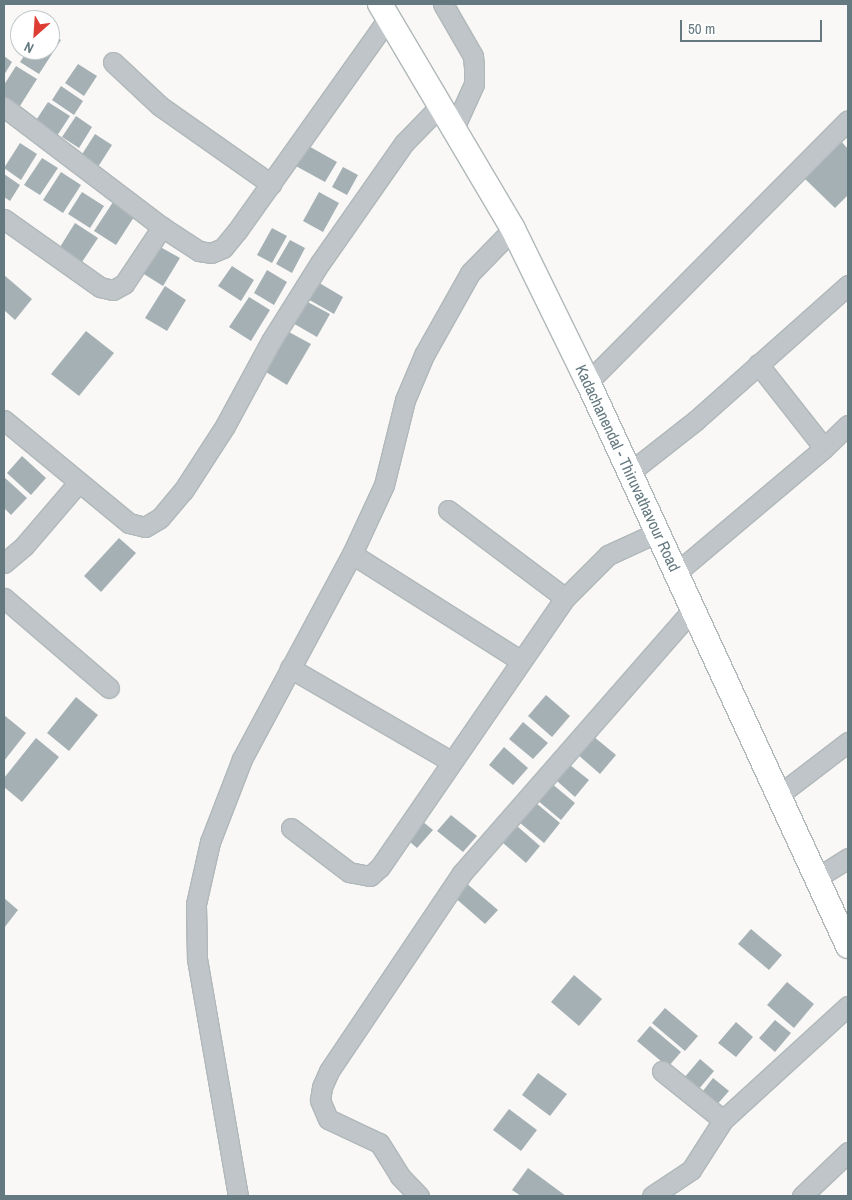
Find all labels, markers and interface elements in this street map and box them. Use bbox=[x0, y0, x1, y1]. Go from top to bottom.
north arrow bbox=[10, 10, 60, 60]
scale bar bbox=[682, 10, 824, 42]
text: 50 m bbox=[688, 18, 715, 39]
text: N bbox=[21, 38, 37, 57]
street label: Kadachanendal - Thiruvathavour Road bbox=[572, 361, 684, 575]

